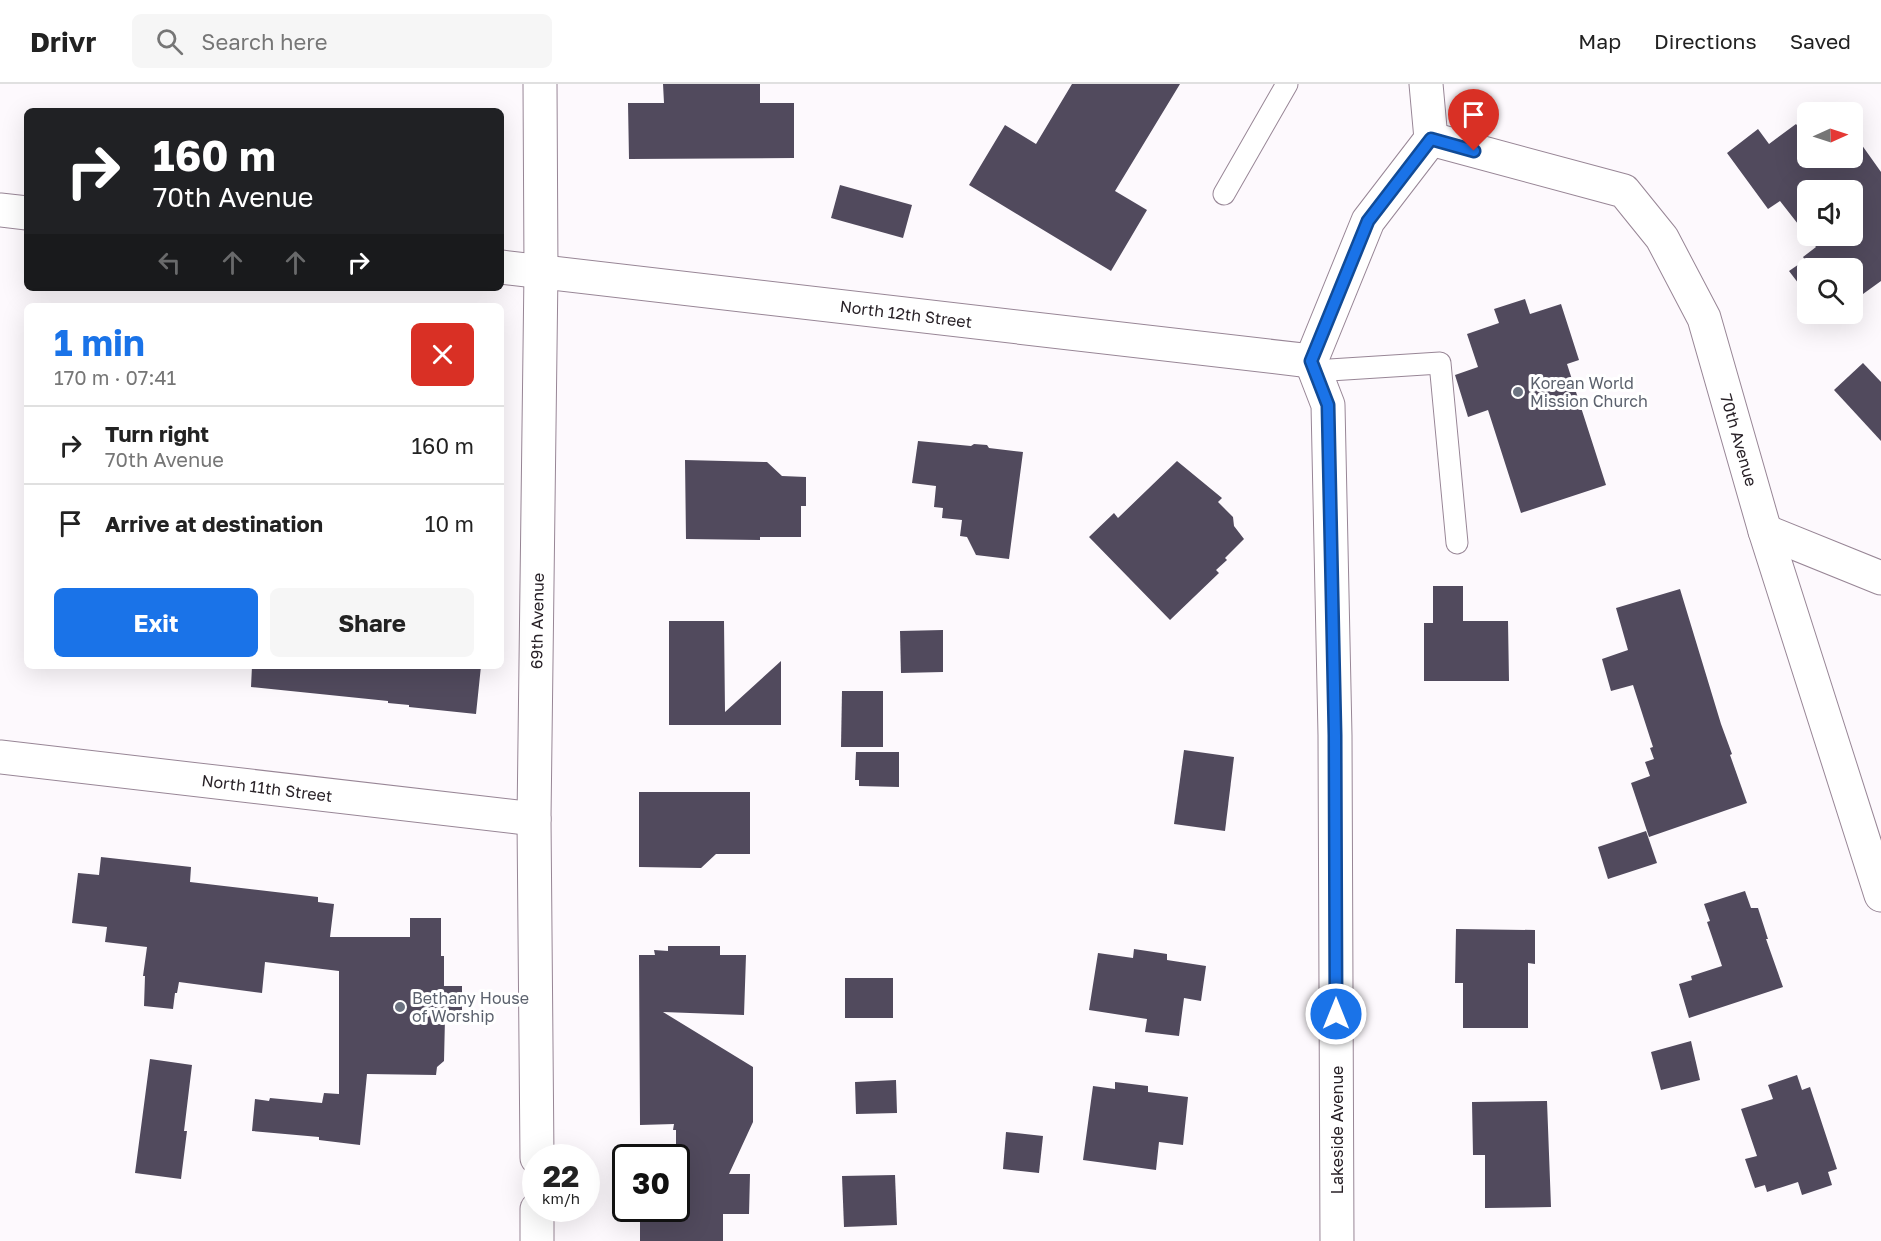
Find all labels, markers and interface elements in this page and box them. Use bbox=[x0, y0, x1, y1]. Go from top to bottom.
search box bbox=[132, 14, 552, 68]
text: Drivr bbox=[30, 25, 96, 58]
icon: search bbox=[153, 25, 186, 58]
text: Search here bbox=[201, 28, 327, 55]
text: Map bbox=[1578, 28, 1621, 54]
text: Directions bbox=[1654, 28, 1757, 54]
text: Saved bbox=[1790, 28, 1851, 54]
pin bbox=[1448, 89, 1499, 151]
icon: arrive bbox=[1457, 98, 1490, 131]
north arrow bbox=[1797, 102, 1863, 168]
map controls bbox=[1797, 102, 1863, 324]
text: 160 m bbox=[153, 130, 276, 180]
icon: right bbox=[54, 132, 132, 210]
button: sound bbox=[1797, 180, 1863, 246]
text: 70th Avenue bbox=[153, 181, 314, 213]
icon: left bbox=[153, 246, 186, 279]
icon: ahead bbox=[216, 246, 249, 279]
icon: ahead bbox=[279, 246, 312, 279]
icon: right bbox=[342, 246, 375, 279]
button: search bbox=[1797, 258, 1863, 324]
street label: North 12th Street bbox=[839, 296, 973, 332]
text: 1 min bbox=[54, 321, 145, 364]
button: close bbox=[411, 323, 474, 386]
text: 170 m · 07:41 bbox=[54, 365, 176, 389]
place label: Korean World Mission Church bbox=[1530, 373, 1648, 411]
marker: Korean World Mission Church bbox=[1511, 385, 1525, 399]
street label: 70th Avenue bbox=[1716, 392, 1762, 488]
text: Turn right bbox=[105, 420, 209, 447]
icon: right bbox=[54, 429, 87, 462]
text: 160 m bbox=[411, 432, 474, 459]
text: 70th Avenue bbox=[105, 447, 224, 471]
icon: arrive bbox=[54, 507, 87, 540]
text: Arrive at destination bbox=[105, 510, 323, 537]
text: 10 m bbox=[425, 510, 474, 537]
street label: 69th Avenue bbox=[526, 573, 548, 669]
button: Exit bbox=[54, 588, 258, 657]
button: Share bbox=[270, 588, 474, 657]
street label: North 11th Street bbox=[200, 770, 334, 806]
position arrow bbox=[1304, 982, 1368, 1046]
place label: Bethany House of Worship bbox=[412, 988, 529, 1026]
marker: Bethany House of Worship bbox=[393, 1000, 407, 1014]
street label: Lakeside Avenue bbox=[1327, 1066, 1347, 1194]
speed limit sign: 30 bbox=[612, 1144, 690, 1222]
text: 22 bbox=[543, 1158, 579, 1194]
text: km/h bbox=[542, 1189, 580, 1207]

